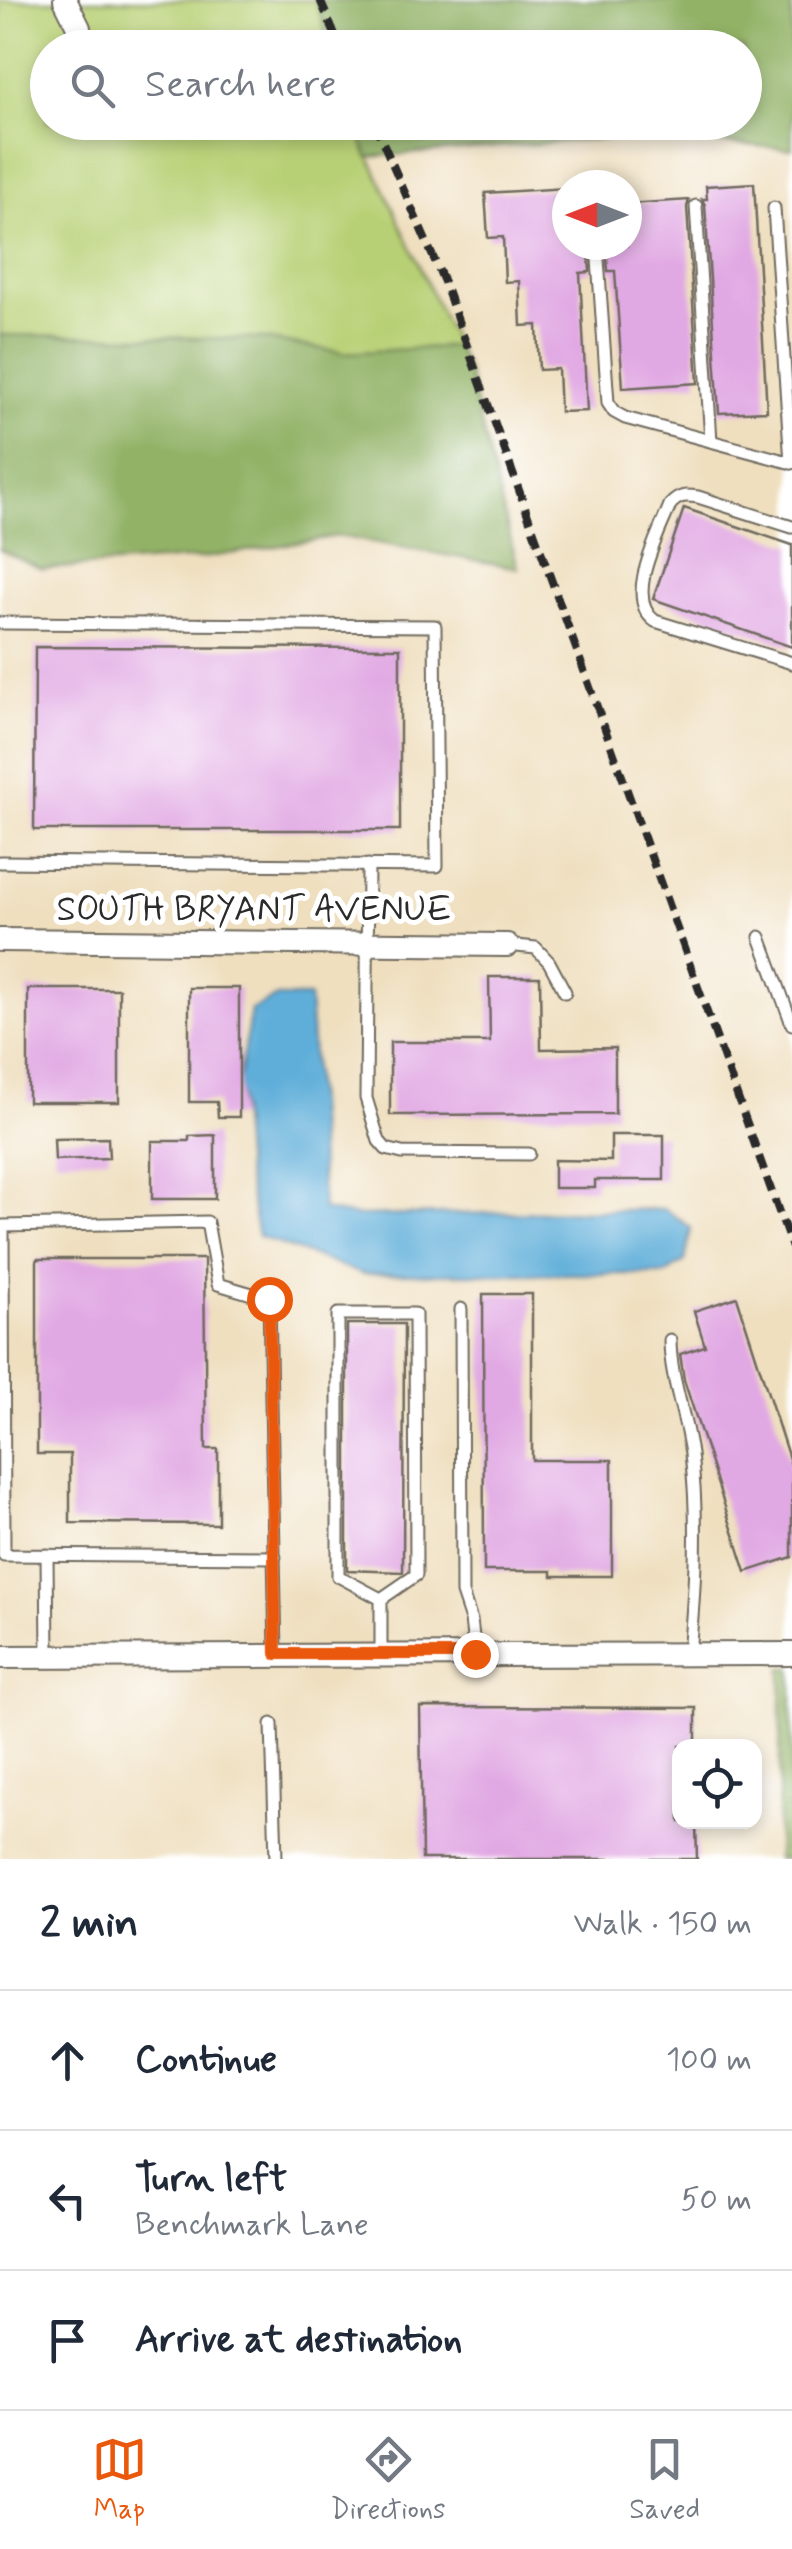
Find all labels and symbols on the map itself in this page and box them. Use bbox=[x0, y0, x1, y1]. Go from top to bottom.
north arrow bbox=[552, 170, 642, 260]
street label: SOUTH BRYANT AVENUE bbox=[57, 887, 451, 933]
route start bbox=[247, 1277, 293, 1323]
route end bbox=[453, 1632, 499, 1678]

